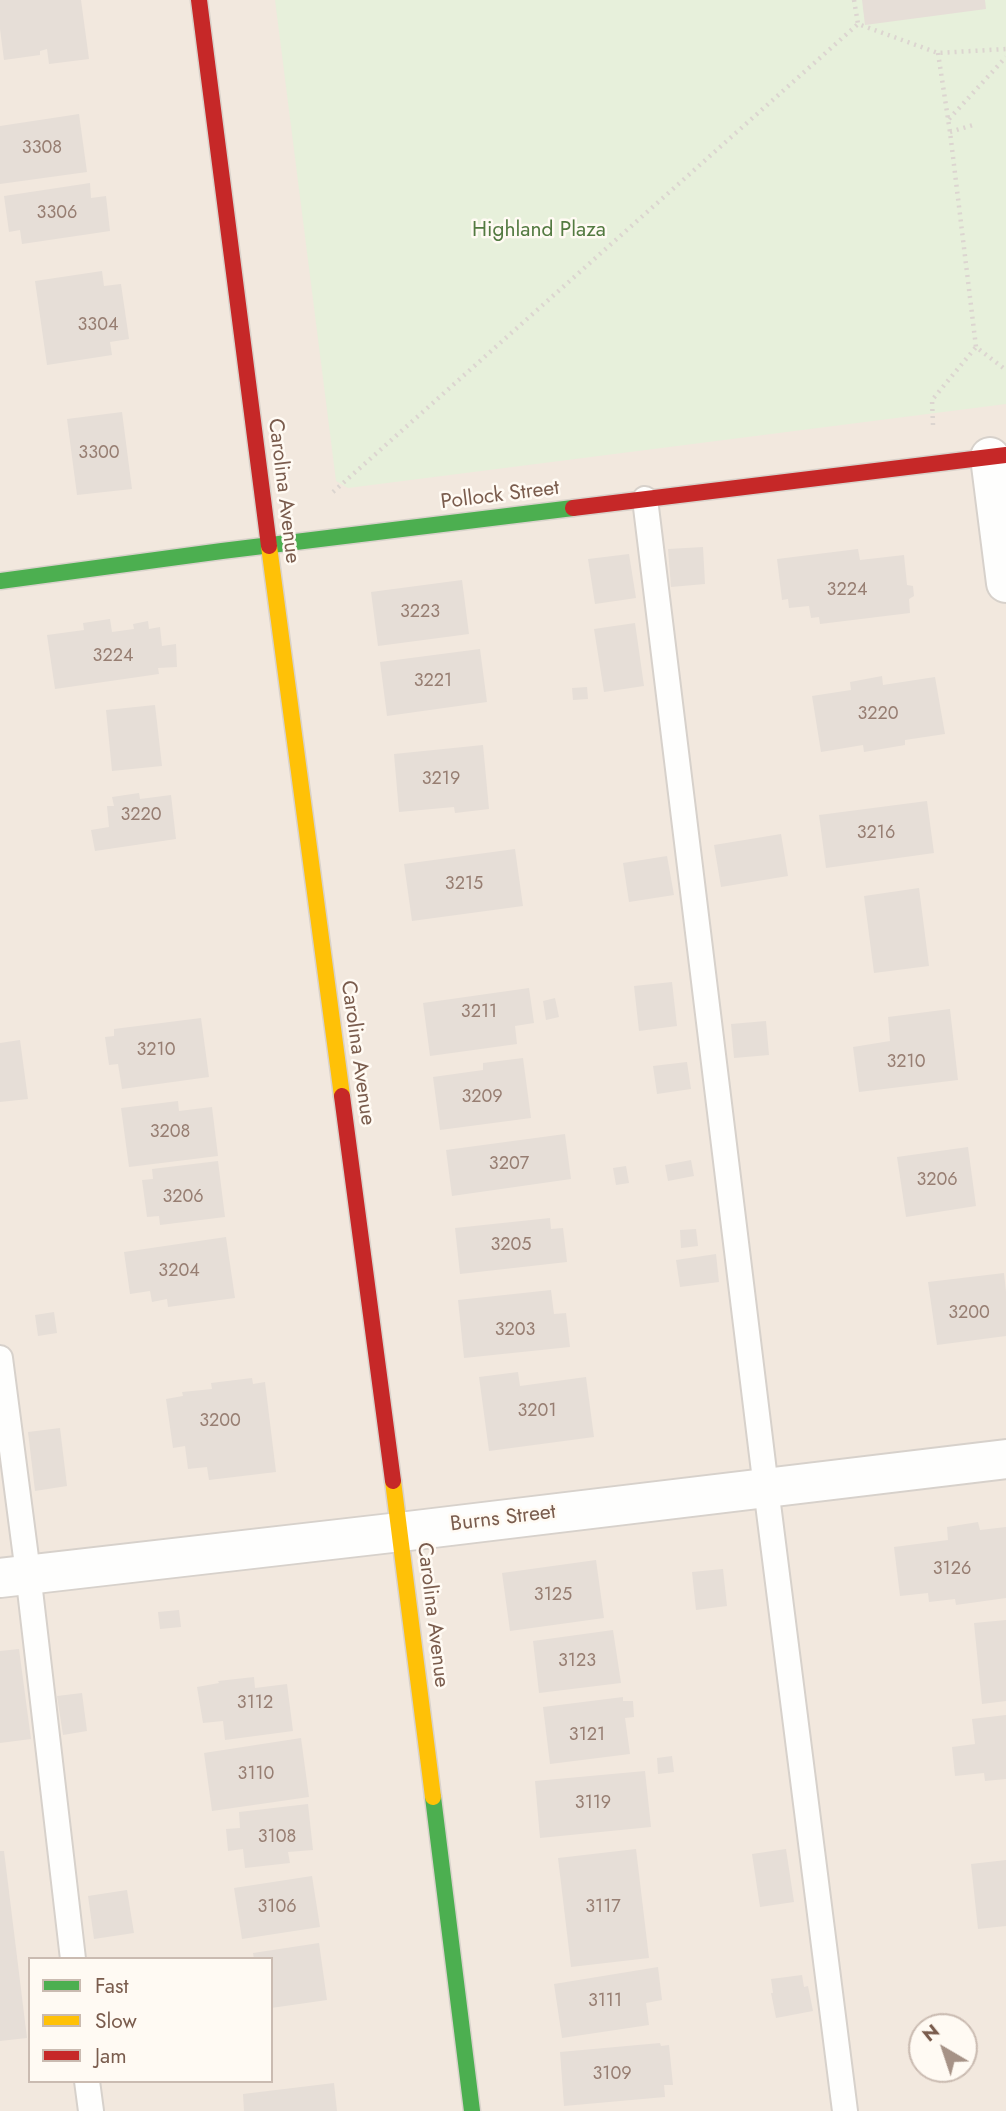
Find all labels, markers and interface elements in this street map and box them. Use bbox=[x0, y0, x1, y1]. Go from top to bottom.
house number: 3308 bbox=[22, 138, 62, 160]
house number: 3306 bbox=[37, 203, 77, 225]
park label: Highland Plaza bbox=[472, 218, 606, 244]
house number: 3304 bbox=[78, 315, 118, 337]
street label: Carolina Avenue bbox=[262, 417, 304, 565]
house number: 3300 bbox=[78, 443, 120, 465]
street label: Pollock Street bbox=[439, 476, 561, 516]
house number: 3224 bbox=[827, 580, 867, 602]
house number: 3223 bbox=[400, 602, 440, 624]
house number: 3224 bbox=[93, 646, 133, 668]
house number: 3221 bbox=[414, 671, 452, 693]
house number: 3220 bbox=[857, 704, 899, 726]
house number: 3219 bbox=[422, 769, 460, 791]
house number: 3220 bbox=[120, 805, 162, 827]
house number: 3216 bbox=[857, 823, 895, 845]
house number: 3215 bbox=[445, 874, 483, 896]
street label: Carolina Avenue bbox=[334, 979, 380, 1127]
house number: 3211 bbox=[461, 1002, 497, 1024]
house number: 3210 bbox=[137, 1040, 175, 1062]
house number: 3210 bbox=[887, 1052, 925, 1074]
house number: 3209 bbox=[461, 1087, 503, 1109]
house number: 3208 bbox=[150, 1122, 190, 1144]
house number: 3207 bbox=[489, 1154, 529, 1176]
house number: 3206 bbox=[916, 1170, 958, 1192]
house number: 3206 bbox=[162, 1187, 204, 1209]
house number: 3205 bbox=[490, 1235, 532, 1257]
house number: 3204 bbox=[158, 1261, 200, 1283]
house number: 3200 bbox=[948, 1303, 990, 1325]
house number: 3203 bbox=[495, 1320, 535, 1342]
house number: 3201 bbox=[518, 1401, 556, 1423]
house number: 3200 bbox=[199, 1411, 241, 1433]
street label: Burns Street bbox=[449, 1500, 557, 1538]
street label: Carolina Avenue bbox=[411, 1541, 453, 1689]
house number: 3126 bbox=[933, 1559, 971, 1581]
house number: 3125 bbox=[534, 1585, 572, 1607]
house number: 3123 bbox=[558, 1651, 596, 1673]
house number: 3112 bbox=[237, 1693, 273, 1715]
house number: 3121 bbox=[569, 1725, 605, 1747]
house number: 3110 bbox=[238, 1764, 274, 1786]
house number: 3119 bbox=[575, 1793, 611, 1815]
house number: 3108 bbox=[258, 1827, 296, 1849]
house number: 3106 bbox=[257, 1897, 297, 1919]
house number: 3117 bbox=[585, 1897, 621, 1919]
legend bbox=[28, 1957, 273, 2083]
text: Fast bbox=[95, 1971, 128, 2001]
house number: 3111 bbox=[588, 1991, 622, 2013]
text: Slow bbox=[95, 2006, 137, 2036]
north arrow bbox=[908, 2013, 978, 2083]
text: N bbox=[916, 2018, 945, 2048]
text: Jam bbox=[95, 2041, 127, 2071]
house number: 3109 bbox=[592, 2064, 632, 2086]

